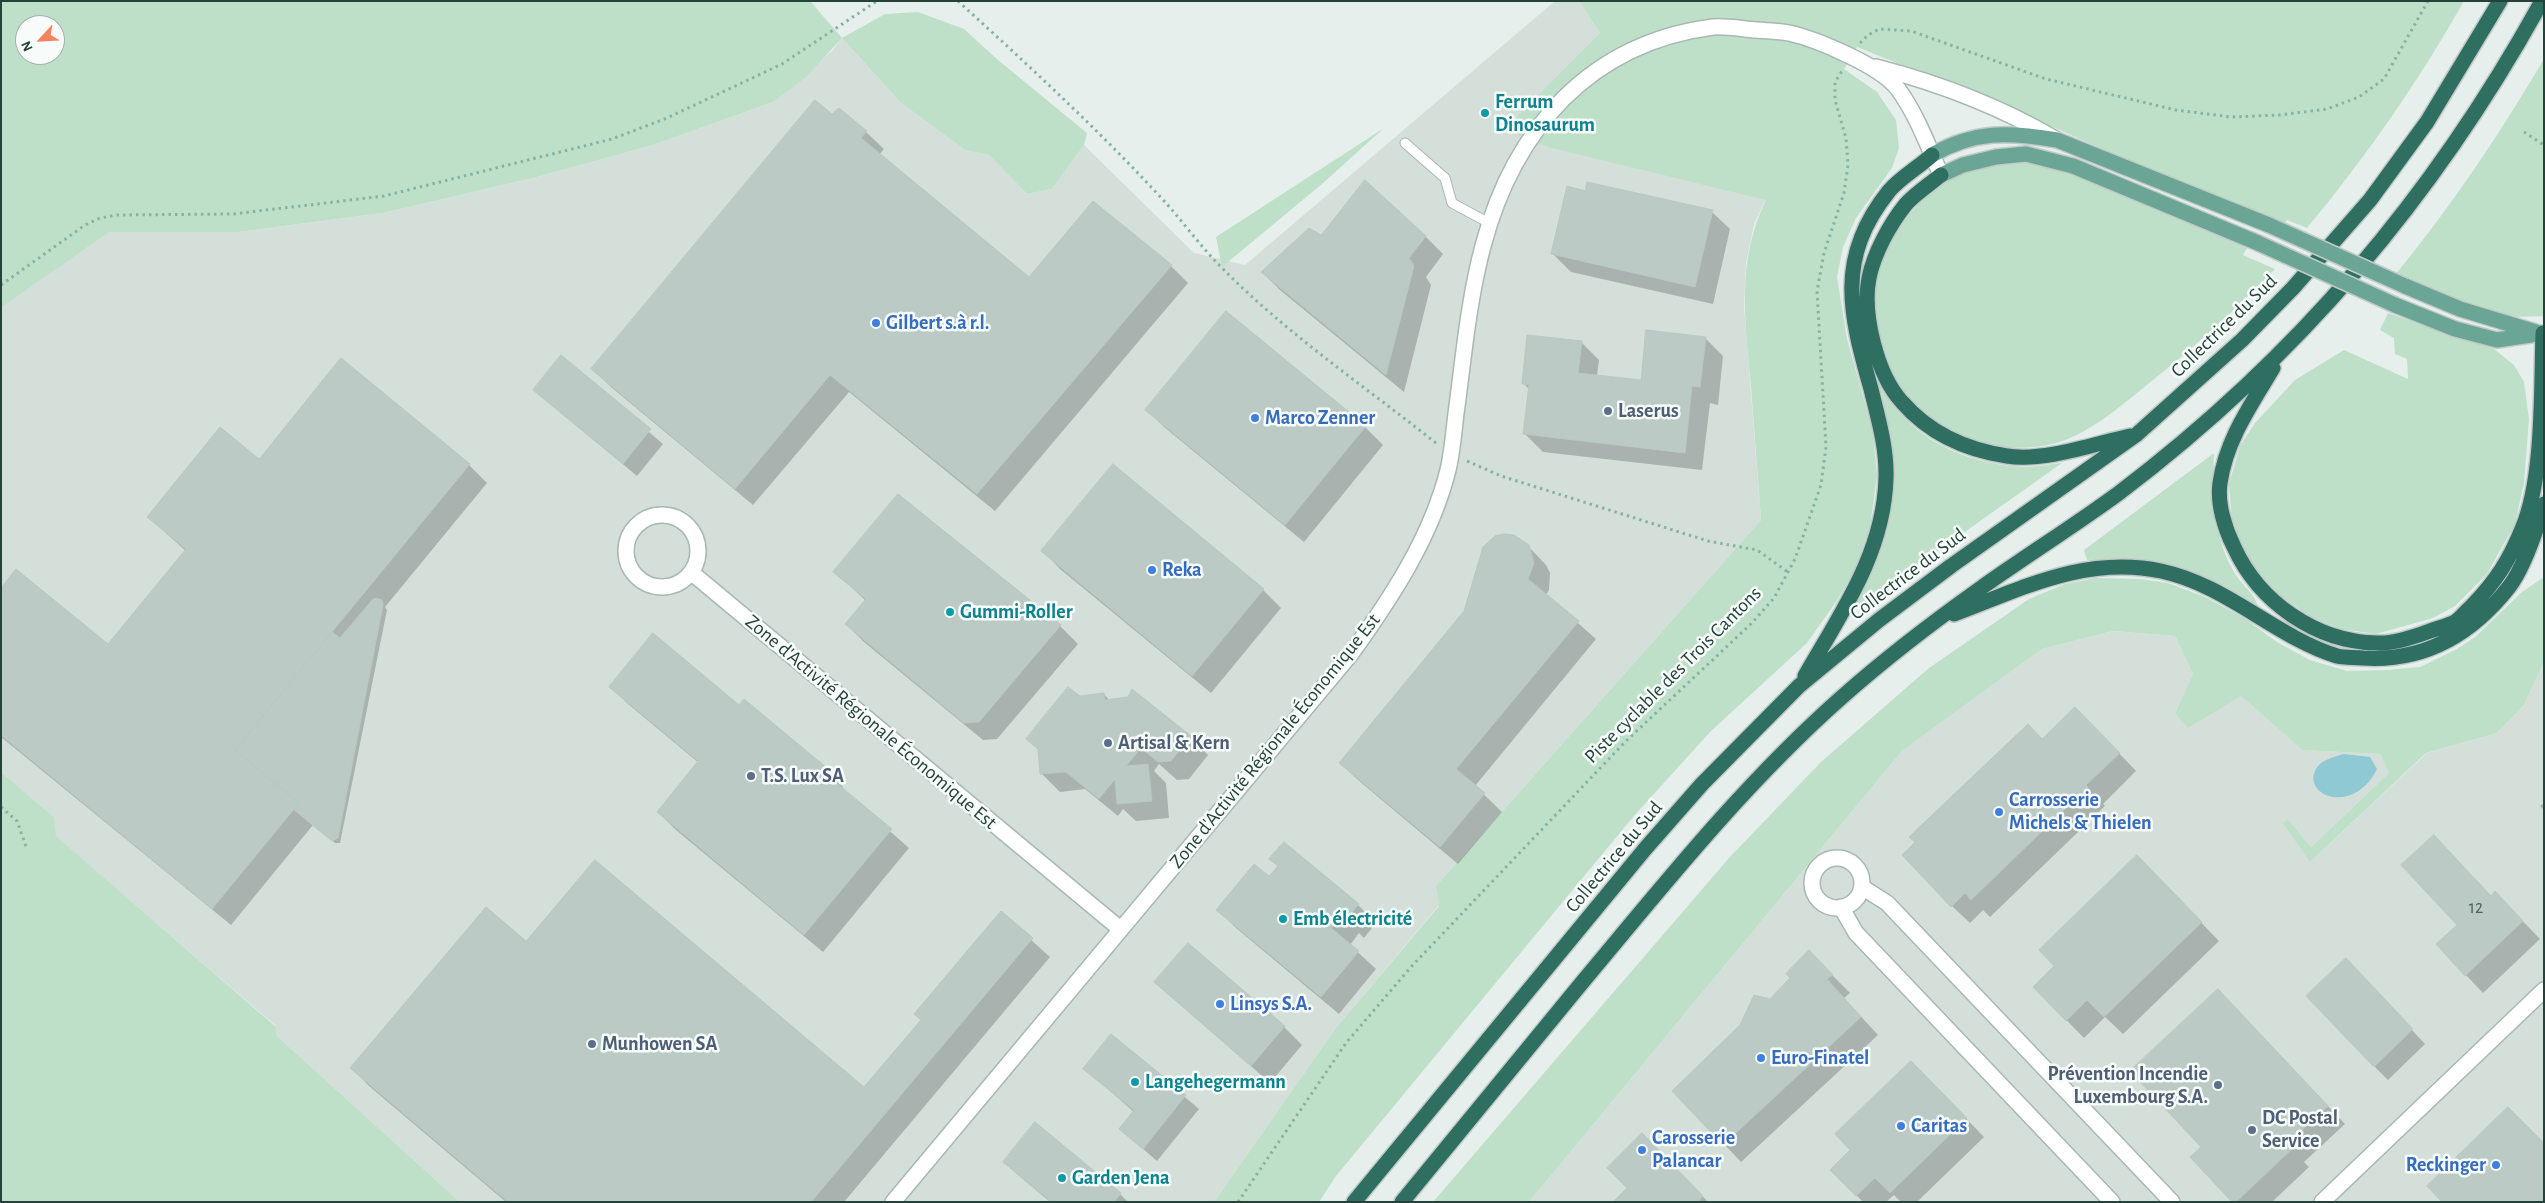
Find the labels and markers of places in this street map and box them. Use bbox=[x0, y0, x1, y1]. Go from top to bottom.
place label: Ferrum Dinosaurum bbox=[1495, 90, 1595, 137]
marker: Ferrum Dinosaurum bbox=[1479, 107, 1491, 119]
place label: Gilbert s.à r.l. bbox=[886, 311, 989, 335]
marker: Gilbert s.à r.l. bbox=[870, 317, 882, 329]
place label: Laserus bbox=[1618, 399, 1679, 423]
marker: Laserus bbox=[1602, 405, 1614, 417]
place label: Marco Zenner bbox=[1265, 406, 1375, 430]
marker: Marco Zenner bbox=[1249, 412, 1261, 424]
place label: Reka bbox=[1162, 558, 1202, 582]
marker: Reka bbox=[1146, 564, 1158, 576]
place label: Gummi-Roller bbox=[960, 600, 1073, 624]
marker: Gummi-Roller bbox=[944, 606, 956, 618]
place label: Artisal & Kern bbox=[1118, 731, 1230, 755]
marker: Artisal & Kern bbox=[1102, 737, 1114, 749]
place label: T.S. Lux SA bbox=[761, 764, 844, 788]
marker: T.S. Lux SA bbox=[745, 770, 757, 782]
place label: Carrosserie Michels & Thielen bbox=[2009, 788, 2152, 835]
marker: Carrosserie Michels & Thielen bbox=[1993, 806, 2005, 818]
place label: Emb électricité bbox=[1293, 907, 1412, 931]
marker: Emb électricité bbox=[1277, 913, 1289, 925]
place label: Linsys S.A. bbox=[1230, 992, 1312, 1016]
marker: Linsys S.A. bbox=[1214, 998, 1226, 1010]
place label: Munhowen SA bbox=[602, 1032, 718, 1056]
marker: Munhowen SA bbox=[586, 1038, 598, 1050]
place label: Euro-Finatel bbox=[1771, 1046, 1869, 1070]
marker: Euro-Finatel bbox=[1755, 1052, 1767, 1064]
place label: Prévention Incendie Luxembourg S.A. bbox=[2047, 1062, 2208, 1109]
place label: Langehegermann bbox=[1145, 1070, 1286, 1094]
marker: Langehegermann bbox=[1129, 1076, 1141, 1088]
marker: Prévention Incendie Luxembourg S.A. bbox=[2212, 1079, 2224, 1091]
place label: DC Postal Service bbox=[2262, 1106, 2338, 1153]
place label: Caritas bbox=[1911, 1114, 1967, 1138]
marker: Caritas bbox=[1895, 1120, 1907, 1132]
marker: DC Postal Service bbox=[2246, 1124, 2258, 1136]
place label: Carosserie Palancar bbox=[1652, 1126, 1735, 1173]
marker: Carosserie Palancar bbox=[1636, 1144, 1648, 1156]
place label: Reckinger bbox=[2406, 1153, 2486, 1177]
marker: Reckinger bbox=[2490, 1159, 2502, 1171]
place label: Garden Jena bbox=[1072, 1166, 1170, 1190]
marker: Garden Jena bbox=[1056, 1172, 1068, 1184]

